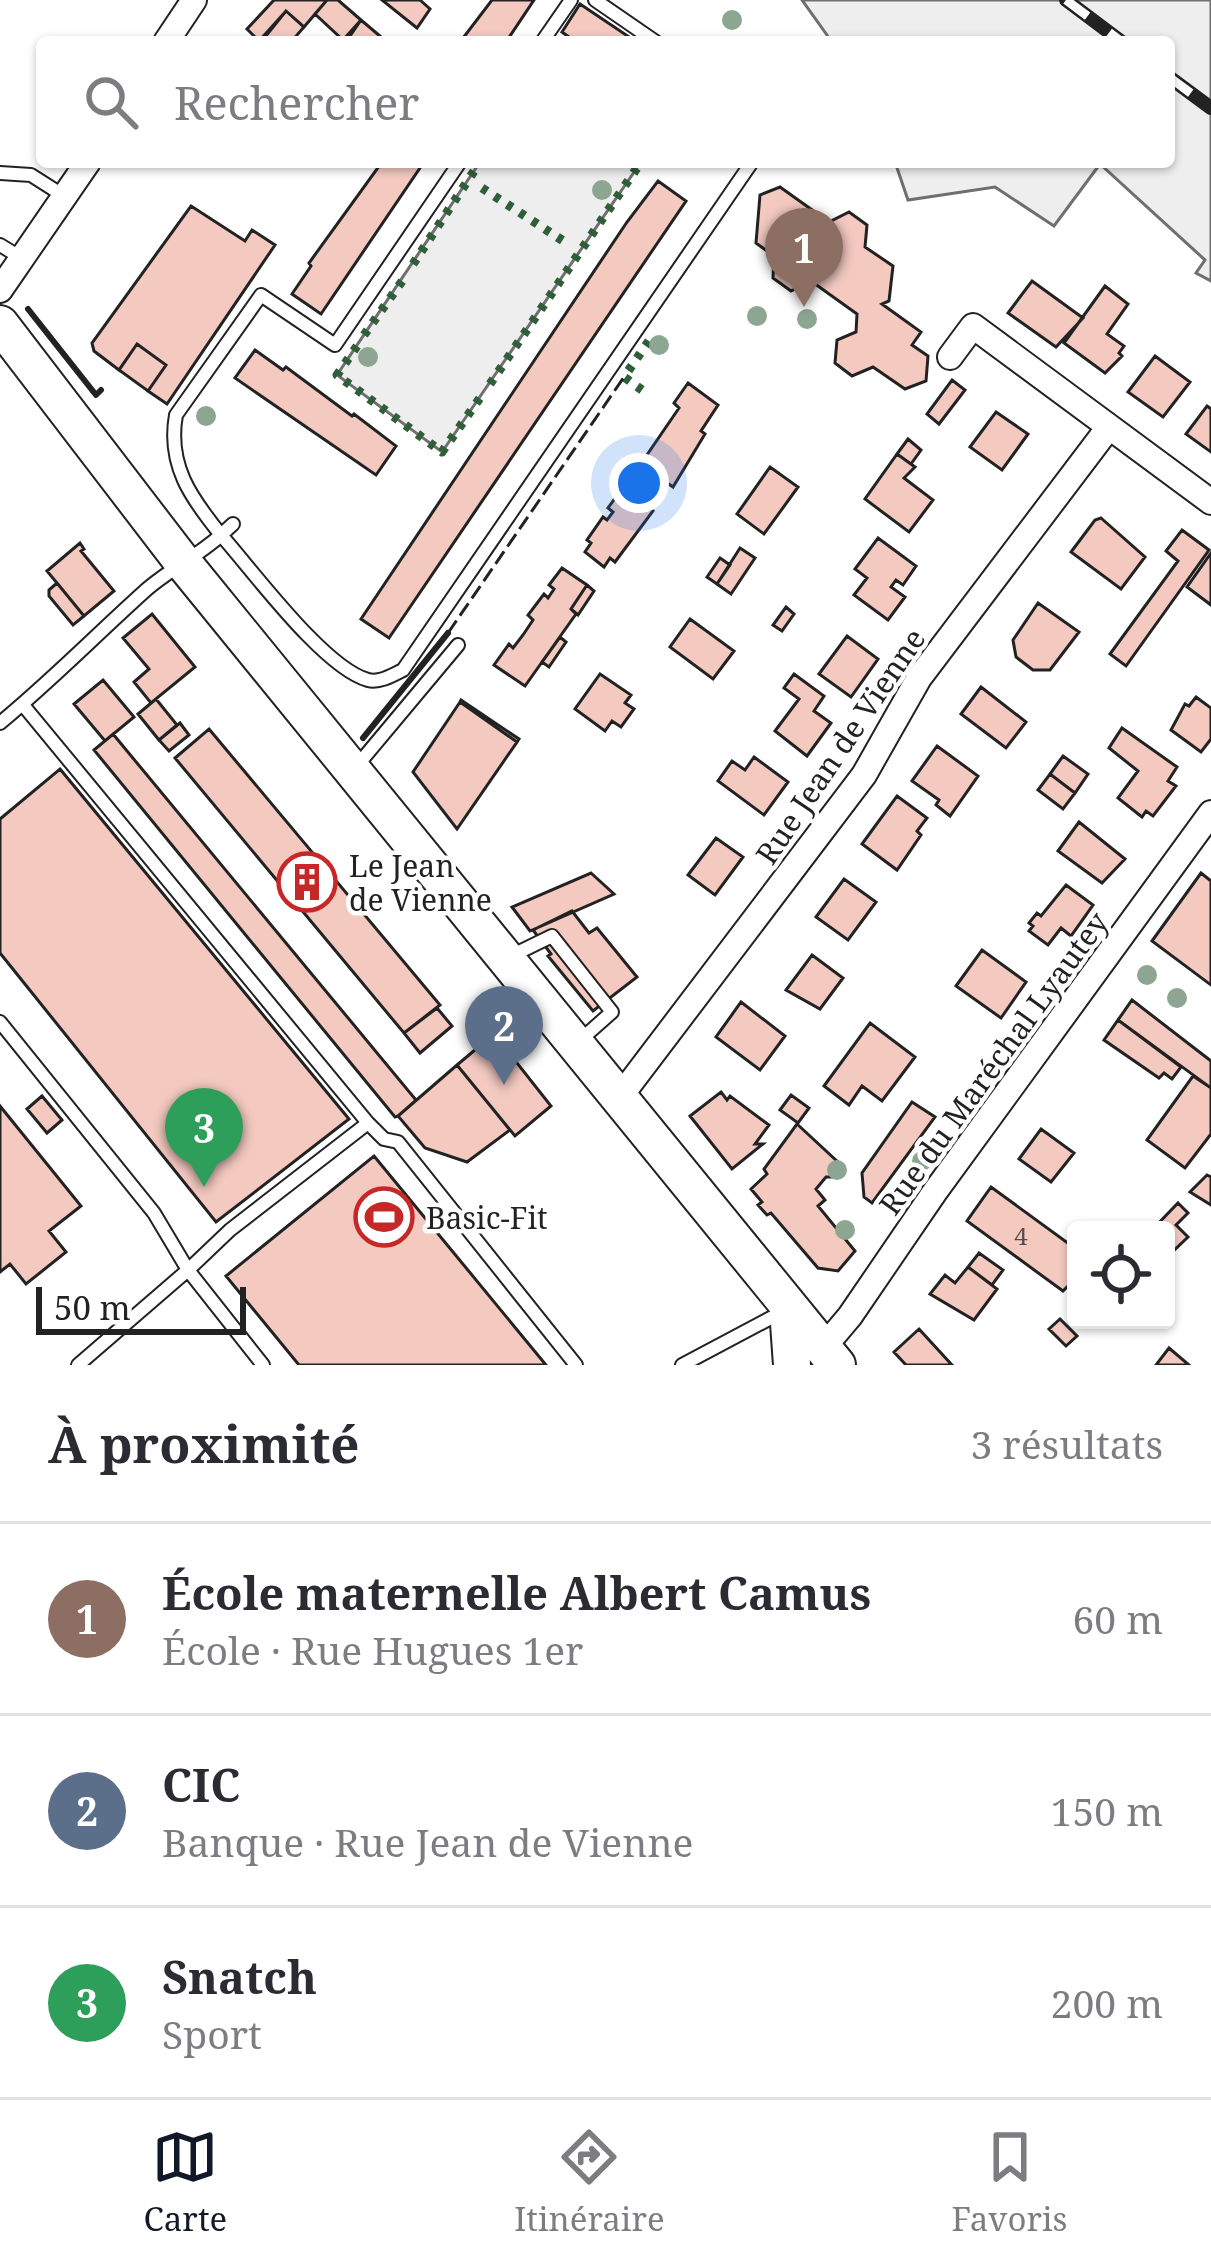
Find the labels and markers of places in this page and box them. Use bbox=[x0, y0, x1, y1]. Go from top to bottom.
pin: 1 bbox=[765, 208, 843, 307]
place label: Le Jean de Vienne bbox=[349, 845, 492, 920]
building icon: Le Jean de Vienne bbox=[276, 851, 338, 913]
pin: 2 bbox=[465, 986, 543, 1085]
pin: 3 bbox=[165, 1088, 243, 1187]
sports icon: Basic-Fit bbox=[353, 1186, 415, 1248]
place label: Basic-Fit bbox=[426, 1197, 548, 1238]

